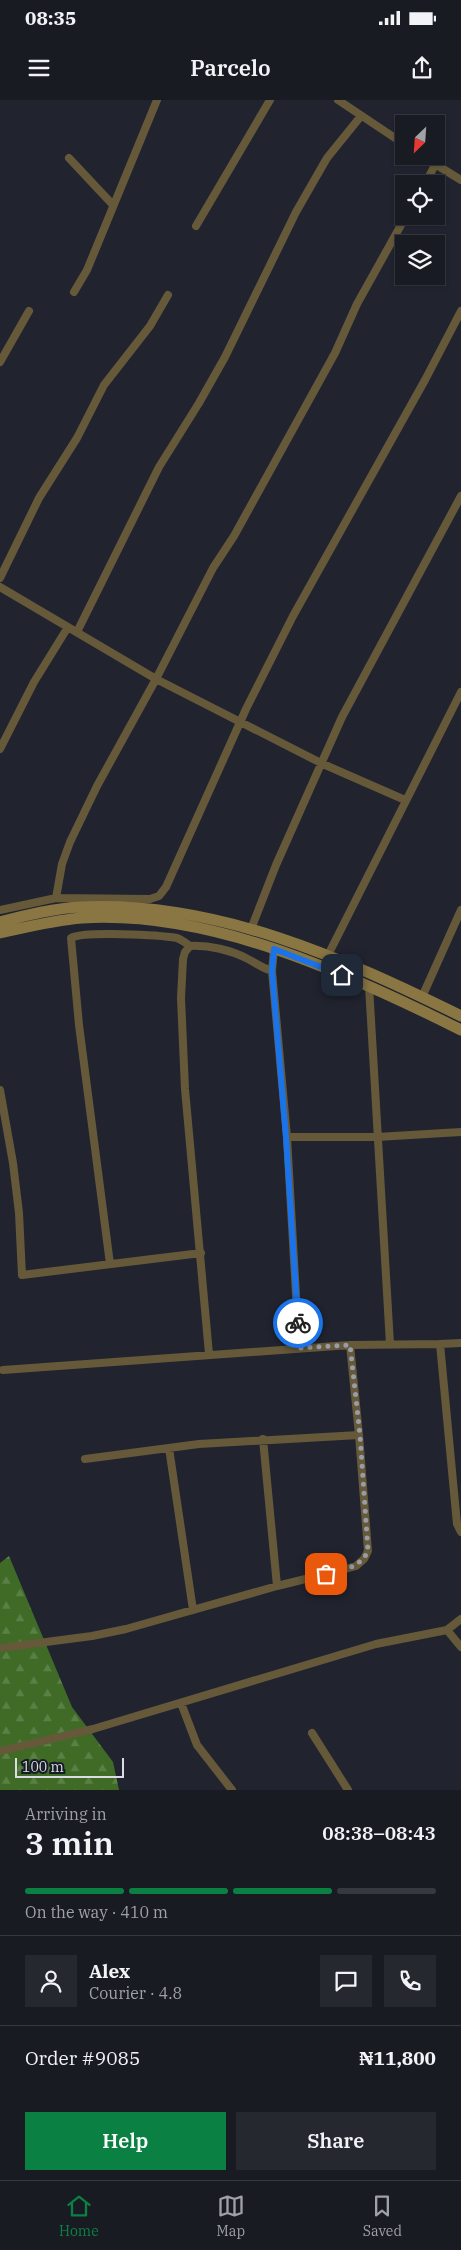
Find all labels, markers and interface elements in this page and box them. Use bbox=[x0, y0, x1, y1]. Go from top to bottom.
text: 08:35 bbox=[25, 6, 76, 30]
text: Parcelo bbox=[190, 53, 271, 82]
icon: menu bbox=[25, 54, 53, 82]
icon: share bbox=[408, 54, 436, 82]
north arrow bbox=[395, 115, 445, 165]
map controls bbox=[395, 115, 445, 285]
button: locate bbox=[395, 175, 445, 225]
button: layers bbox=[395, 235, 445, 285]
pin bbox=[321, 954, 363, 996]
icon: home bbox=[328, 961, 356, 989]
courier bbox=[273, 1298, 323, 1348]
icon: bike bbox=[284, 1309, 312, 1337]
pin bbox=[305, 1553, 347, 1595]
icon: bag bbox=[312, 1560, 340, 1588]
scale bar bbox=[15, 1755, 124, 1778]
text: 100 m bbox=[22, 1758, 64, 1776]
text: Arriving in bbox=[25, 1804, 107, 1824]
text: 08:38–08:43 bbox=[322, 1821, 436, 1845]
text: 3 min bbox=[25, 1822, 114, 1864]
text: On the way · 410 m bbox=[25, 1902, 168, 1922]
button: person bbox=[25, 1955, 77, 2007]
button: chat bbox=[320, 1955, 372, 2007]
button: phone bbox=[384, 1955, 436, 2007]
text: Alex bbox=[89, 1959, 130, 1983]
text: Courier · 4.8 bbox=[89, 1983, 182, 2003]
text: Order #9085 bbox=[25, 2046, 140, 2070]
text: ₦11,800 bbox=[359, 2046, 436, 2070]
button: Help bbox=[25, 2112, 226, 2170]
button: Share bbox=[236, 2112, 436, 2170]
tab: Home bbox=[59, 2192, 99, 2240]
tab: Map bbox=[217, 2192, 245, 2240]
tab: Saved bbox=[363, 2192, 402, 2240]

